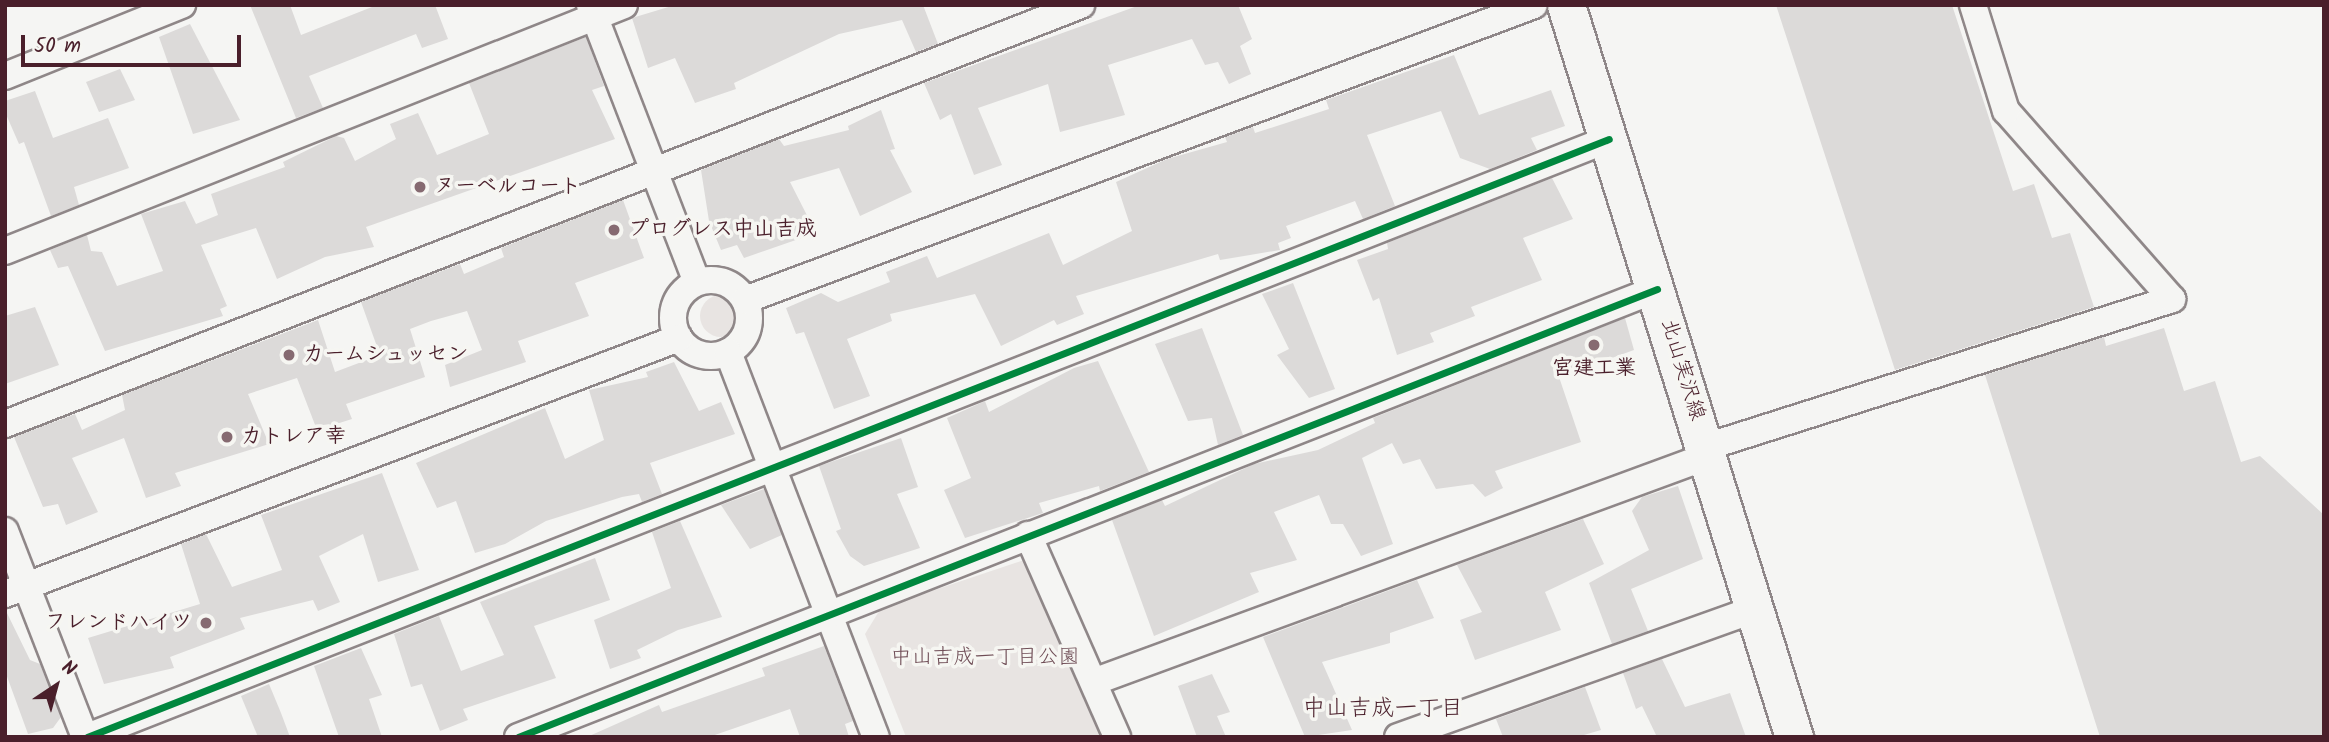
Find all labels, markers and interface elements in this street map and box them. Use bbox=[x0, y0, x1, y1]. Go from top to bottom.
scale bar bbox=[24, 21, 245, 65]
text: 50 m bbox=[34, 30, 81, 63]
place label: ヌーベルコート bbox=[434, 174, 581, 200]
marker: ヌーベルコート bbox=[412, 179, 428, 195]
place label: プログレス中山吉成 bbox=[628, 217, 817, 243]
marker: プログレス中山吉成 bbox=[606, 222, 622, 238]
street label: 北山実沢線 bbox=[1655, 316, 1709, 424]
marker: 宮建工業 bbox=[1586, 337, 1602, 353]
place label: カームシュッセン bbox=[303, 342, 471, 368]
marker: カームシュッセン bbox=[281, 347, 297, 363]
place label: 宮建工業 bbox=[1552, 356, 1636, 382]
place label: カトレア幸 bbox=[241, 424, 346, 450]
marker: カトレア幸 bbox=[219, 429, 235, 445]
place label: フレンドハイツ bbox=[45, 610, 192, 636]
marker: フレンドハイツ bbox=[198, 615, 214, 631]
park label: 中山吉成一丁目公園 bbox=[891, 645, 1079, 671]
north arrow bbox=[21, 651, 91, 721]
text: N bbox=[55, 653, 82, 685]
district label: 中山吉成一丁目 bbox=[1303, 695, 1463, 723]

